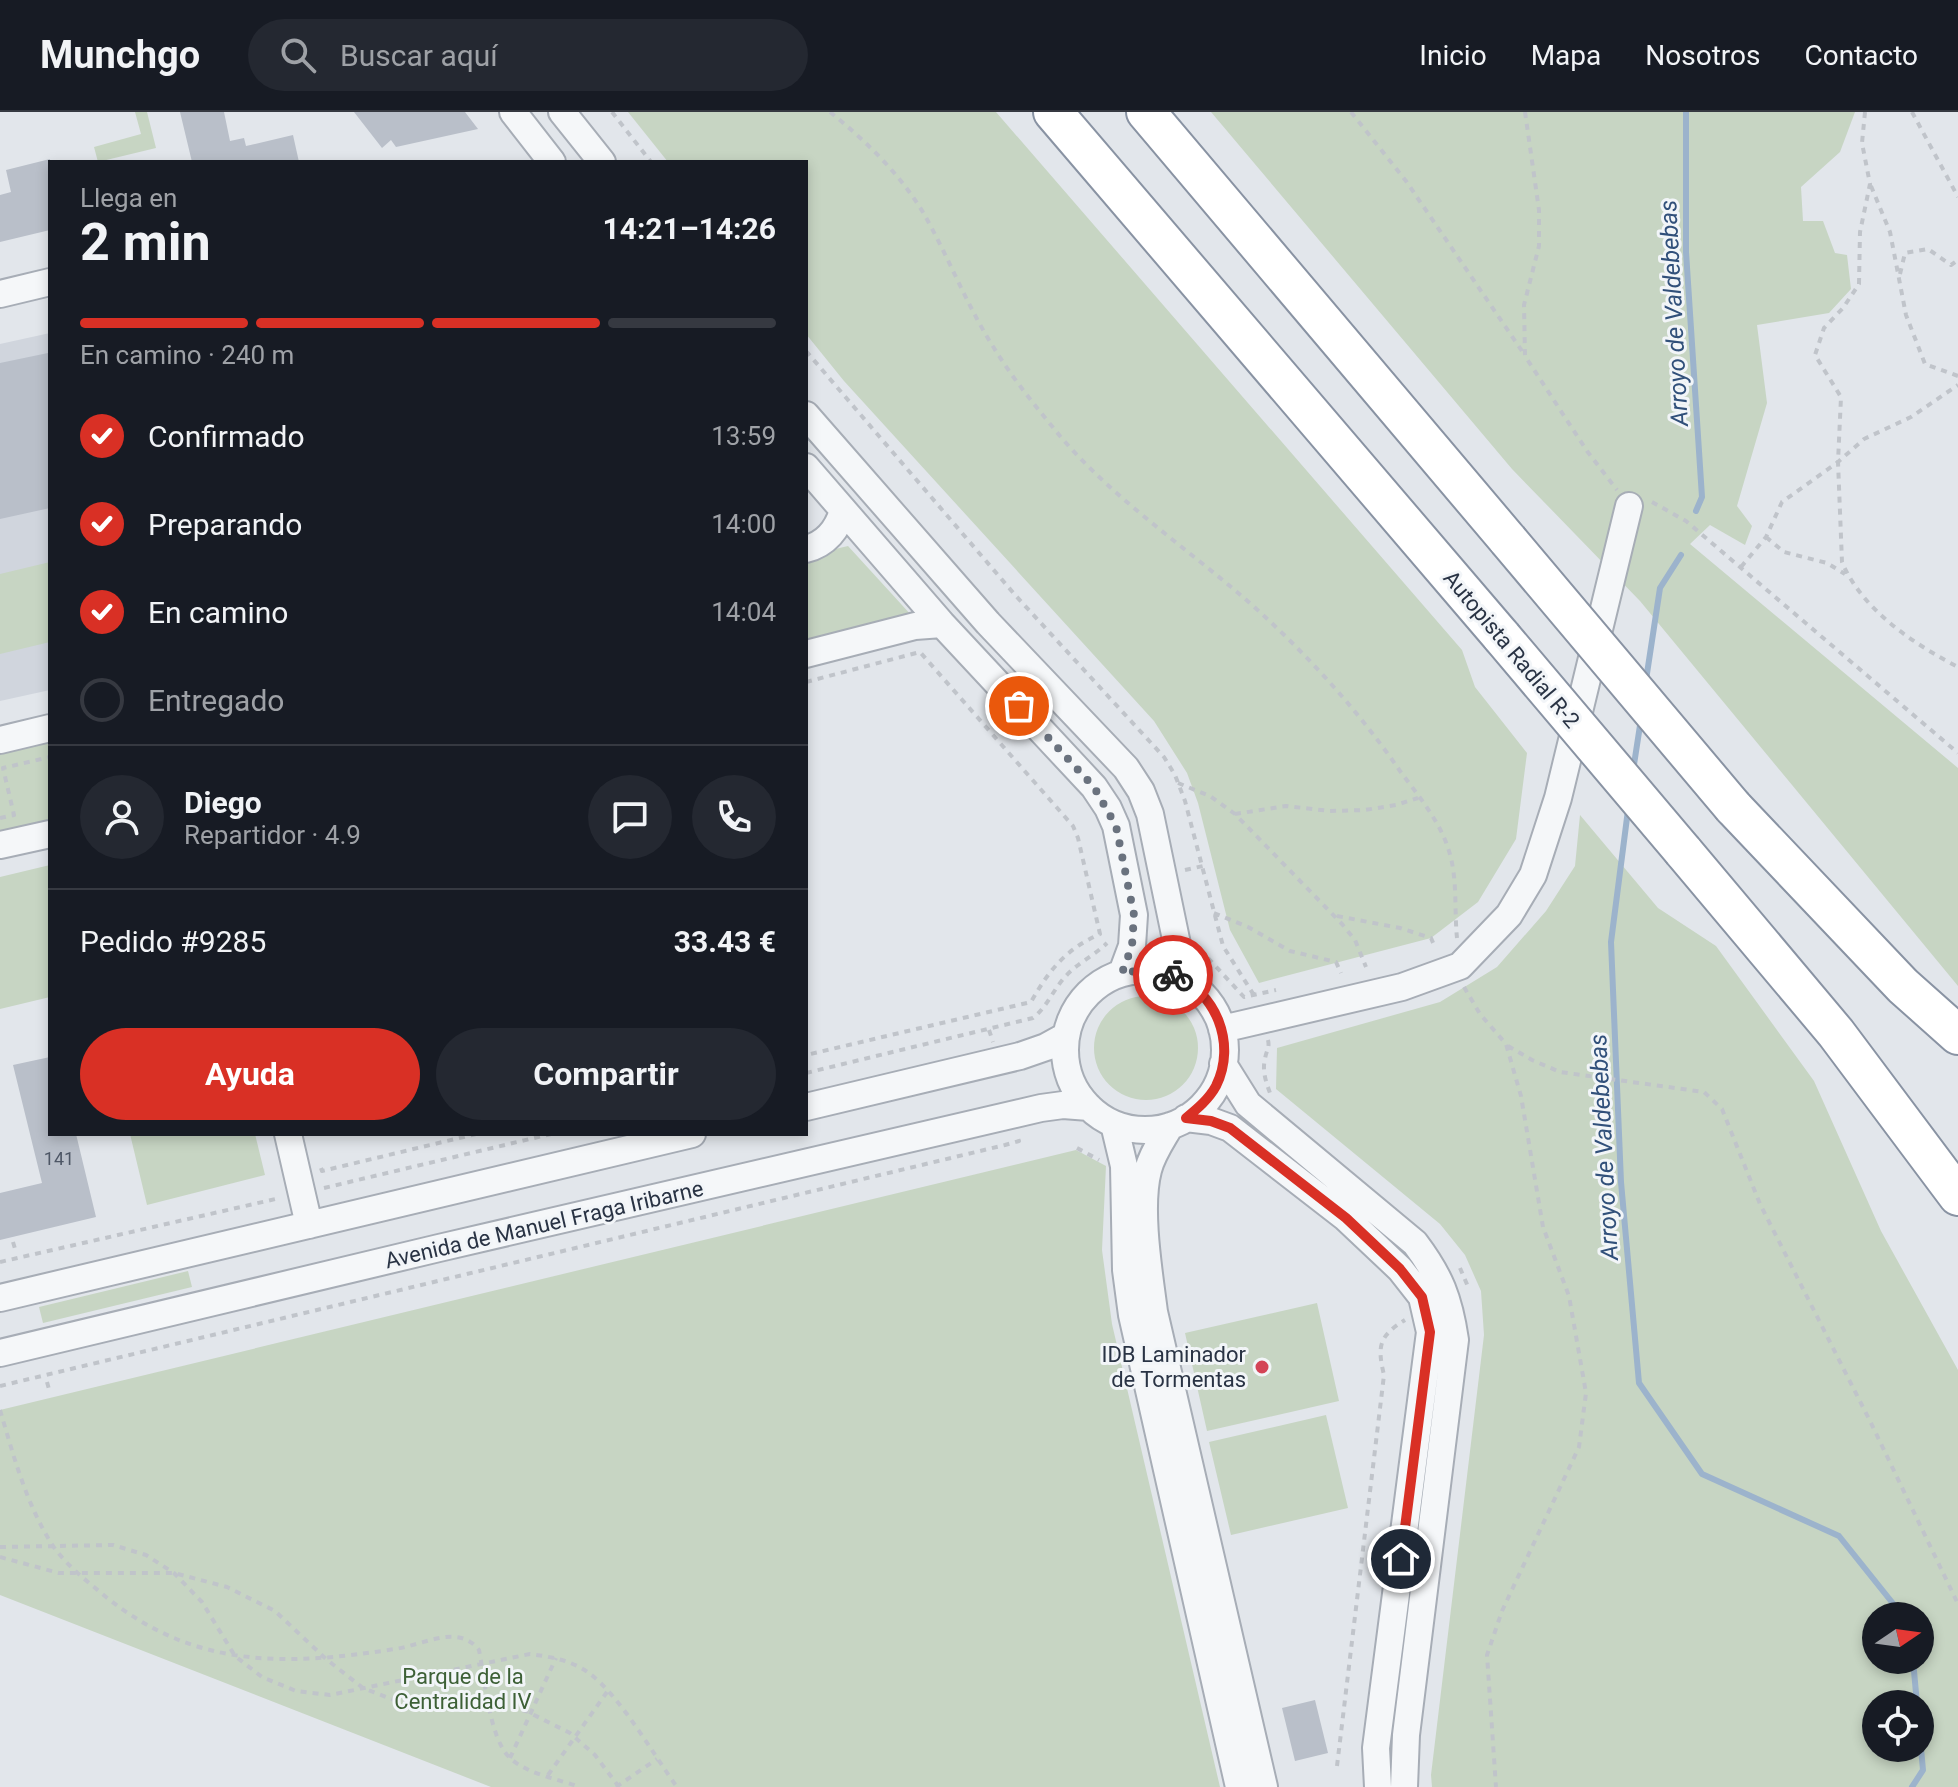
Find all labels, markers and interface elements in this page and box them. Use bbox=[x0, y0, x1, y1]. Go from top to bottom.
search box bbox=[248, 19, 808, 91]
text: Munchgo bbox=[40, 33, 200, 77]
icon: search bbox=[276, 33, 320, 77]
text: Buscar aquí bbox=[340, 38, 498, 73]
text: Inicio bbox=[1419, 39, 1487, 72]
text: Mapa bbox=[1531, 39, 1601, 72]
text: Nosotros bbox=[1645, 39, 1760, 72]
text: Contacto bbox=[1804, 39, 1918, 72]
text: Llega en bbox=[80, 183, 177, 213]
water label: Arroyo de Valdebebas bbox=[1654, 199, 1694, 428]
text: 14:21–14:26 bbox=[602, 211, 776, 246]
text: 2 min bbox=[80, 212, 211, 273]
text: En camino · 240 m bbox=[80, 340, 294, 370]
icon: check bbox=[80, 414, 124, 458]
text: Confirmado bbox=[148, 419, 305, 454]
text: 13:59 bbox=[711, 421, 776, 451]
icon: check bbox=[80, 502, 124, 546]
text: Preparando bbox=[148, 507, 302, 542]
text: 14:00 bbox=[711, 509, 776, 539]
street label: Autopista Radial R-2 bbox=[1439, 566, 1585, 733]
icon: check bbox=[80, 590, 124, 634]
text: En camino bbox=[148, 595, 288, 630]
text: 14:04 bbox=[711, 597, 776, 627]
pin bbox=[985, 672, 1053, 740]
text: Entregado bbox=[148, 683, 284, 718]
icon: bag bbox=[997, 684, 1041, 728]
button: person bbox=[80, 775, 164, 859]
button: chat bbox=[588, 775, 672, 859]
button: phone bbox=[692, 775, 776, 859]
text: Diego bbox=[184, 785, 262, 820]
text: Repartidor · 4.9 bbox=[184, 820, 361, 850]
text: Pedido #9285 bbox=[80, 924, 266, 959]
text: 33.43 € bbox=[674, 924, 776, 959]
courier bbox=[1133, 935, 1213, 1015]
icon: bike bbox=[1151, 953, 1195, 997]
button: Ayuda bbox=[80, 1028, 420, 1120]
button: Compartir bbox=[436, 1028, 776, 1120]
water label: Arroyo de Valdebebas bbox=[1584, 1033, 1624, 1262]
house number: 141 bbox=[44, 1148, 74, 1169]
street label: Avenida de Manuel Fraga Iribarne bbox=[383, 1176, 706, 1273]
place label: IDB Laminador de Tormentas bbox=[1101, 1342, 1247, 1392]
marker: IDB Laminador de Tormentas bbox=[1253, 1358, 1271, 1376]
pin bbox=[1367, 1525, 1435, 1593]
icon: home bbox=[1379, 1537, 1423, 1581]
north arrow bbox=[1862, 1602, 1934, 1674]
map controls bbox=[1862, 1602, 1934, 1762]
park label: Parque de la Centralidad IV bbox=[394, 1664, 532, 1714]
button: locate bbox=[1862, 1690, 1934, 1762]

